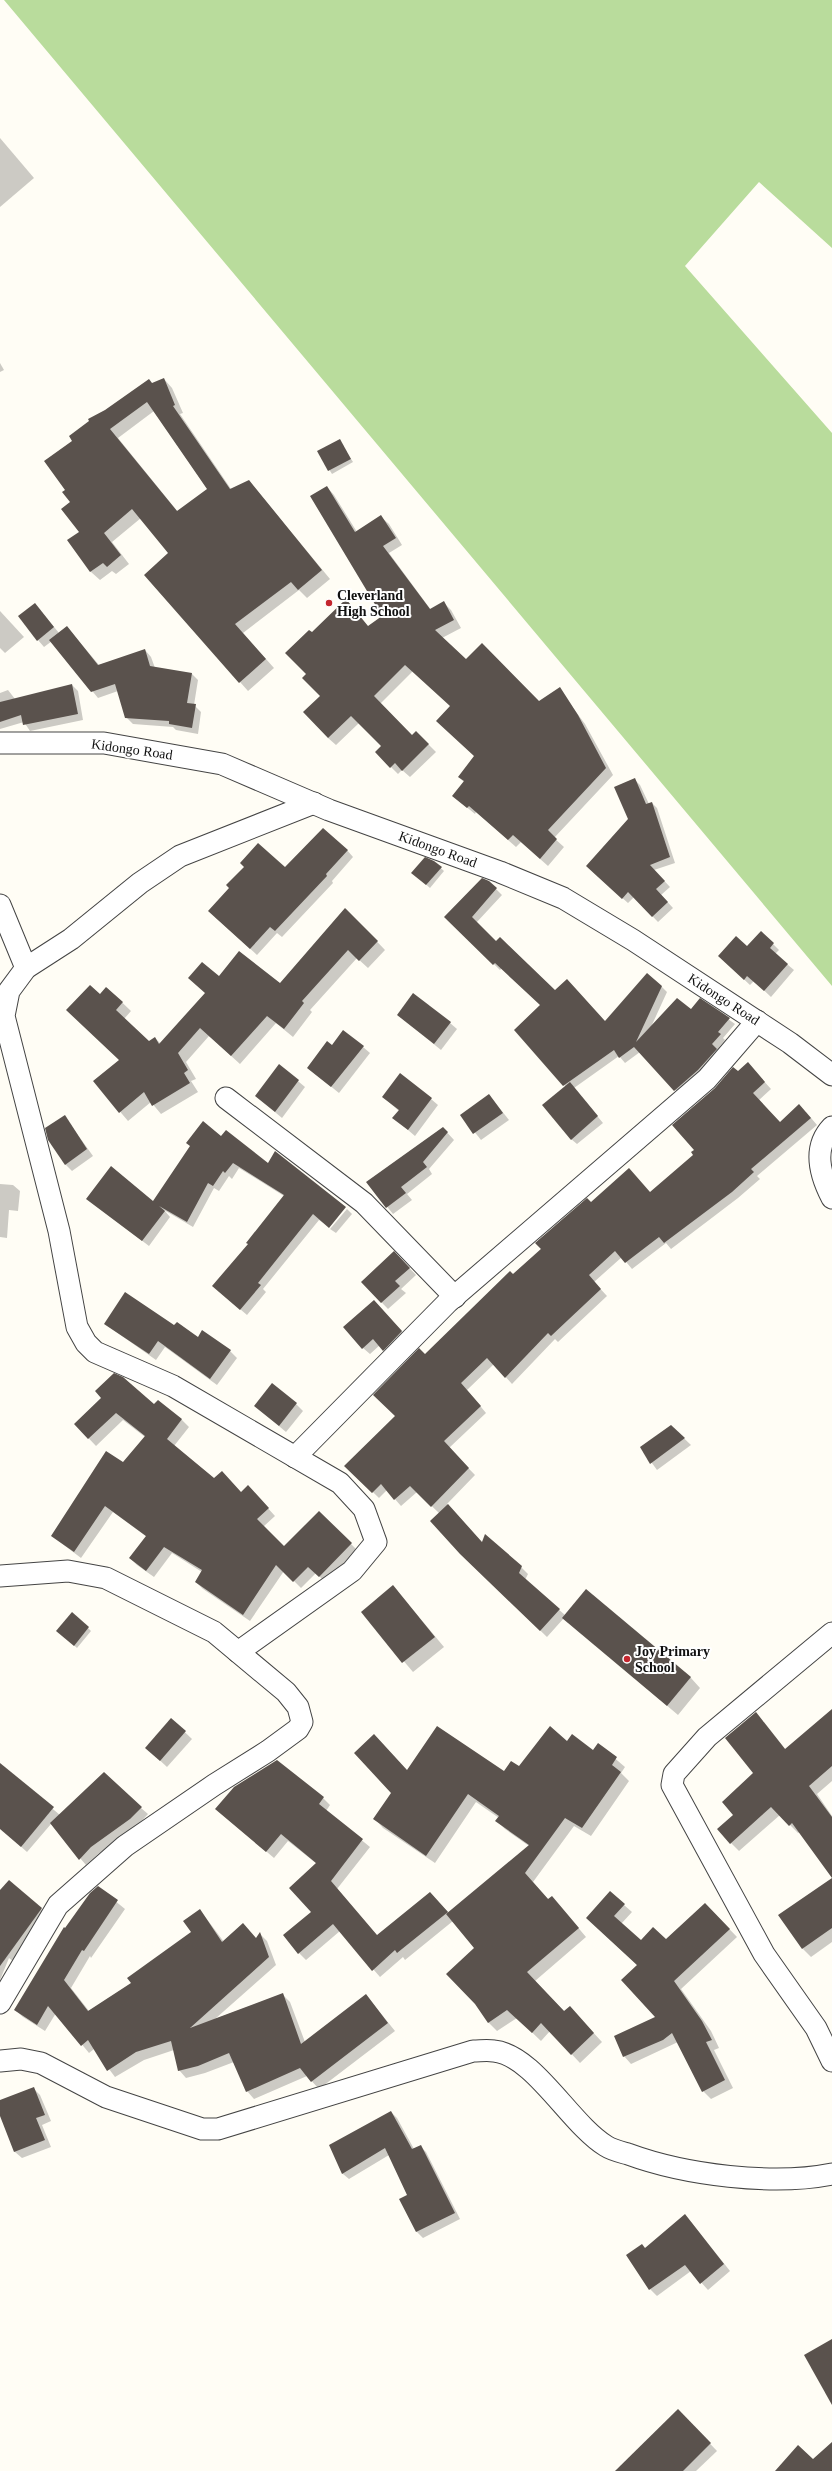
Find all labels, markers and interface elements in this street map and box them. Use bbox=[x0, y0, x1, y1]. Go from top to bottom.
place label: Cleverland High School bbox=[337, 588, 410, 619]
marker: Cleverland High School bbox=[324, 598, 334, 608]
street label: Kidongo Road bbox=[90, 736, 174, 763]
street label: Kidongo Road bbox=[397, 828, 479, 871]
street label: Kidongo Road bbox=[685, 971, 762, 1028]
place label: Joy Primary School bbox=[635, 1644, 710, 1675]
marker: Joy Primary School bbox=[622, 1654, 632, 1664]

